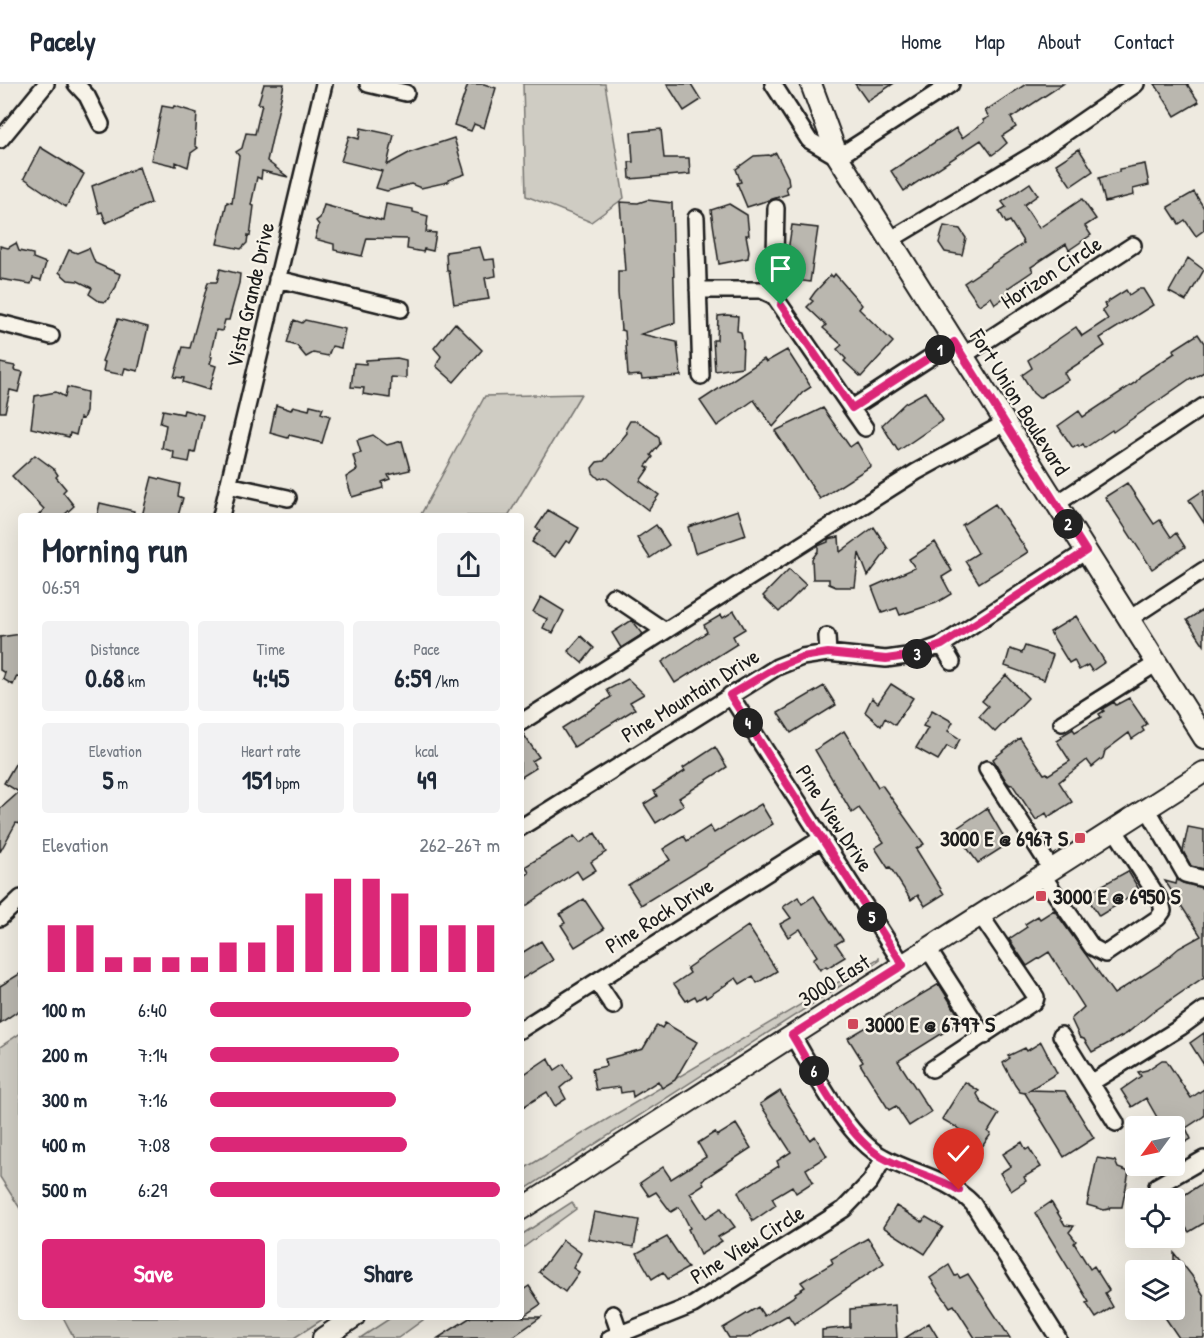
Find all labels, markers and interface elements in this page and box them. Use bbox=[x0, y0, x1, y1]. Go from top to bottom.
text: Pacely bbox=[30, 22, 96, 60]
text: Home bbox=[901, 27, 942, 56]
text: Map bbox=[975, 27, 1005, 56]
text: About bbox=[1038, 27, 1081, 56]
text: Contact bbox=[1114, 27, 1174, 56]
street label: Vista Grande Drive bbox=[219, 219, 281, 371]
street label: Horizon Circle bbox=[995, 228, 1107, 316]
pin bbox=[755, 243, 806, 305]
icon: arrive bbox=[764, 252, 797, 285]
street label: Fort Union Boulevard bbox=[963, 322, 1077, 481]
pin: 1 bbox=[925, 335, 955, 365]
text: 1 bbox=[937, 339, 943, 361]
pin: 2 bbox=[1053, 509, 1083, 539]
text: 2 bbox=[1064, 513, 1072, 535]
text: Morning run bbox=[42, 528, 188, 572]
button: share bbox=[437, 533, 500, 596]
text: 06:59 bbox=[42, 573, 79, 600]
text: Distance bbox=[91, 638, 140, 660]
text: Time bbox=[257, 638, 285, 660]
text: Pace bbox=[413, 638, 440, 660]
pin: 3 bbox=[902, 639, 932, 669]
street label: Pine Mountain Drive bbox=[615, 640, 765, 749]
text: 3 bbox=[913, 643, 921, 665]
text: 0.68 bbox=[85, 660, 124, 695]
text: 4:45 bbox=[253, 660, 289, 695]
text: 6:59 bbox=[394, 660, 431, 695]
text: km bbox=[124, 670, 145, 692]
text: /km bbox=[431, 670, 459, 692]
pin: 4 bbox=[733, 708, 763, 738]
text: 4 bbox=[745, 712, 751, 734]
text: Elevation bbox=[89, 740, 142, 762]
text: Heart rate bbox=[241, 740, 301, 762]
text: kcal bbox=[415, 740, 438, 762]
street label: Pine View Drive bbox=[789, 759, 881, 878]
text: 5 bbox=[103, 762, 114, 797]
text: 151 bbox=[242, 762, 272, 797]
text: 49 bbox=[417, 762, 436, 797]
text: m bbox=[114, 772, 128, 794]
text: bpm bbox=[272, 772, 300, 794]
place label: 3000 E @ 6967 S bbox=[940, 823, 1069, 853]
text: Elevation bbox=[42, 831, 108, 858]
text: 262–267 m bbox=[419, 831, 500, 858]
marker: 3000 E @ 6967 S bbox=[1073, 831, 1087, 845]
street label: Pine Rock Drive bbox=[599, 870, 719, 960]
place label: 3000 E @ 6950 S bbox=[1053, 881, 1182, 911]
marker: 3000 E @ 6950 S bbox=[1034, 889, 1048, 903]
pin: 5 bbox=[857, 902, 887, 932]
text: 5 bbox=[869, 906, 875, 928]
street label: 3000 East bbox=[793, 946, 876, 1014]
text: 100 m bbox=[42, 996, 85, 1023]
text: 6:40 bbox=[138, 996, 167, 1023]
place label: 3000 E @ 6797 S bbox=[865, 1009, 996, 1039]
marker: 3000 E @ 6797 S bbox=[846, 1017, 860, 1031]
text: 200 m bbox=[42, 1041, 87, 1068]
text: 7:14 bbox=[138, 1041, 167, 1068]
pin: 6 bbox=[799, 1056, 829, 1086]
text: 6 bbox=[811, 1060, 817, 1082]
text: 300 m bbox=[42, 1086, 87, 1113]
text: 7:16 bbox=[138, 1086, 168, 1113]
north arrow bbox=[1125, 1116, 1185, 1176]
map controls bbox=[1125, 1116, 1185, 1320]
pin bbox=[933, 1128, 984, 1190]
text: 400 m bbox=[42, 1131, 86, 1158]
text: 7:08 bbox=[138, 1131, 170, 1158]
icon: check bbox=[942, 1137, 975, 1170]
text: 500 m bbox=[42, 1176, 87, 1203]
text: 6:29 bbox=[138, 1176, 167, 1203]
button: locate bbox=[1125, 1188, 1185, 1248]
street label: Pine View Circle bbox=[684, 1197, 810, 1291]
button: Save bbox=[42, 1239, 265, 1308]
button: Share bbox=[277, 1239, 500, 1308]
button: layers bbox=[1125, 1260, 1185, 1320]

